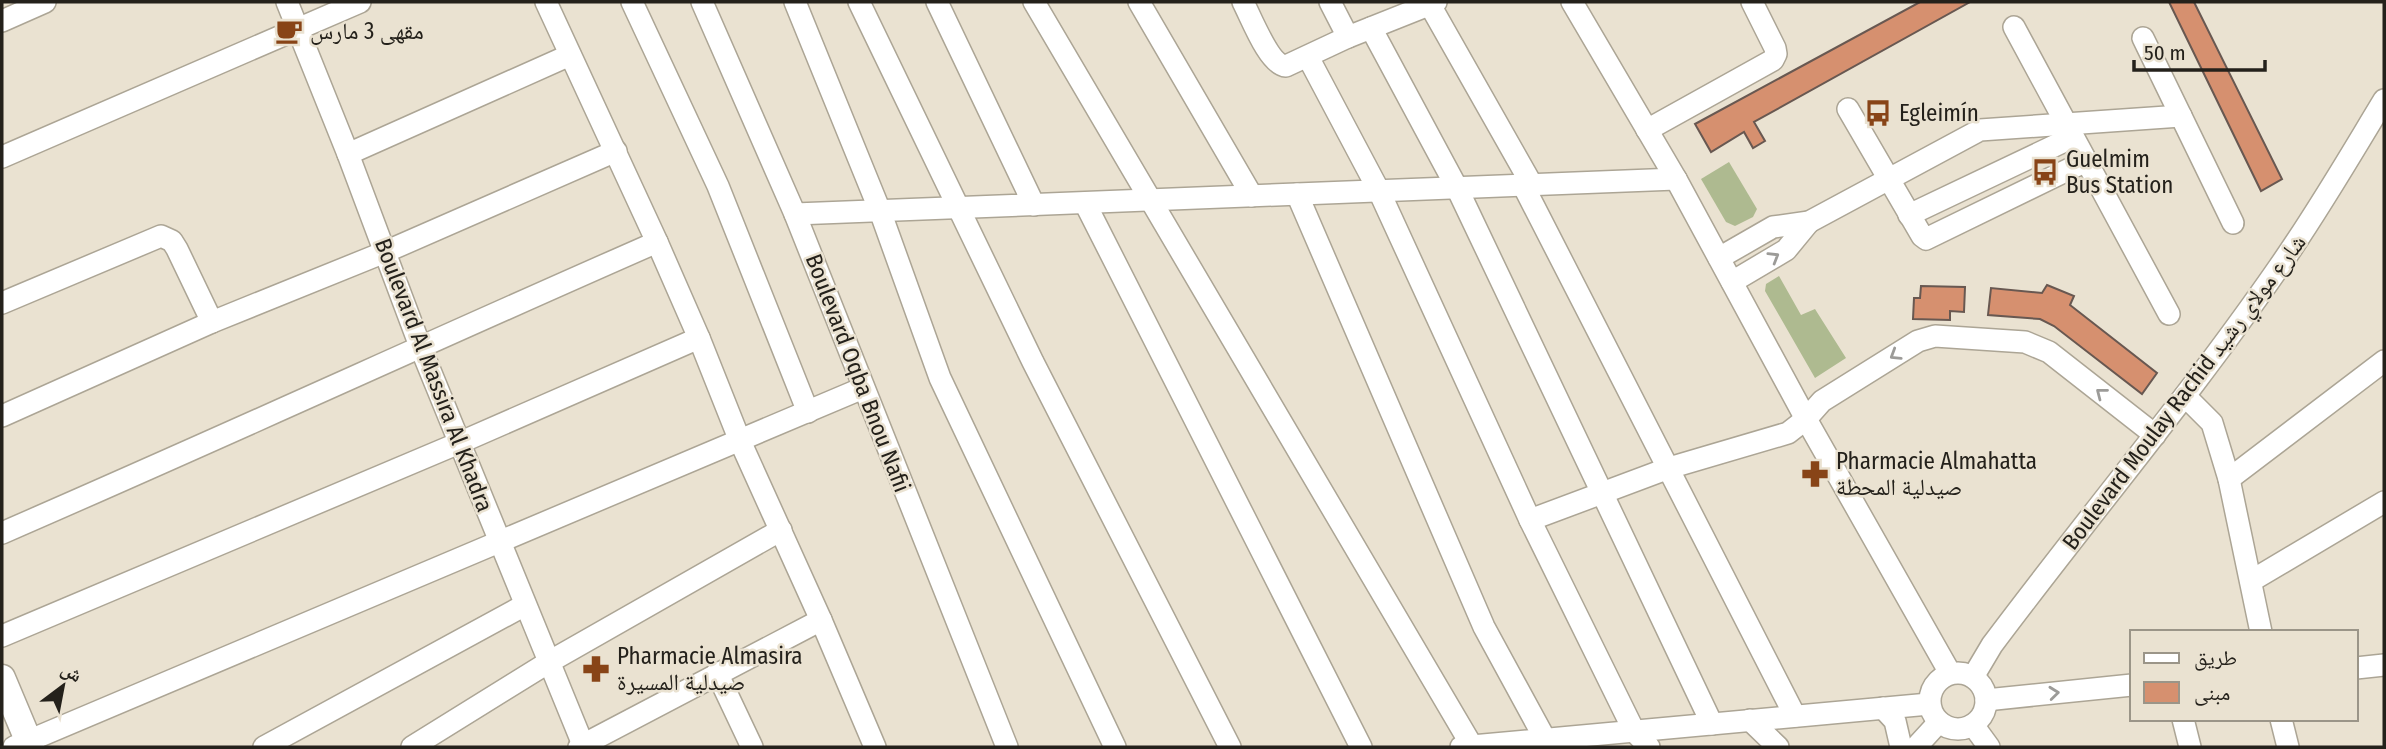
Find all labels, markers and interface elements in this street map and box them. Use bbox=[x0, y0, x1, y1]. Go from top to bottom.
cafe icon: مقهى 3 مارس bbox=[274, 16, 304, 46]
place label: مقهى 3 مارس bbox=[310, 17, 424, 45]
scale bar bbox=[2134, 28, 2265, 72]
text: 50 m bbox=[2144, 40, 2186, 66]
bus stop icon: Egleimín bbox=[1863, 98, 1893, 128]
place label: Egleimín bbox=[1899, 99, 1979, 127]
place label: Guelmim Bus Station bbox=[2066, 145, 2173, 199]
bus stop icon: Guelmim Bus Station bbox=[2030, 157, 2060, 187]
street label: Boulevard Moulay Rachid شارع مولاي رشيد bbox=[2056, 229, 2316, 558]
street label: Boulevard Al Massira Al Khadra bbox=[369, 234, 499, 516]
street label: Boulevard Oqba Bnou Nafii bbox=[800, 250, 916, 496]
one-way arrow bbox=[1767, 252, 1780, 265]
one-way arrow bbox=[1890, 347, 1903, 360]
one-way arrow bbox=[2097, 389, 2109, 402]
place label: Pharmacie Almahatta صيدلية المحطة bbox=[1836, 447, 2037, 501]
pharmacy icon: Pharmacie Almahatta صيدلية المحطة bbox=[1800, 459, 1830, 489]
legend bbox=[2130, 630, 2358, 721]
place label: Pharmacie Almasira صيدلية المسيرة bbox=[617, 642, 803, 696]
text: طريق bbox=[2194, 645, 2237, 671]
north arrow bbox=[28, 651, 98, 721]
pharmacy icon: Pharmacie Almasira صيدلية المسيرة bbox=[581, 654, 611, 684]
text: ش bbox=[57, 657, 86, 687]
text: مبنى bbox=[2194, 680, 2230, 706]
one-way arrow bbox=[2049, 686, 2060, 701]

